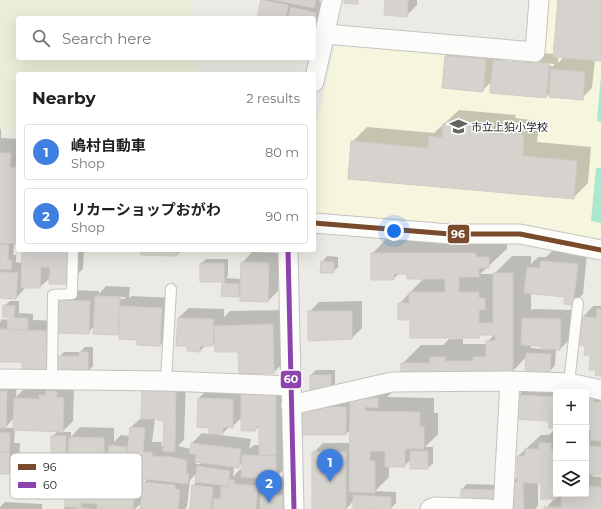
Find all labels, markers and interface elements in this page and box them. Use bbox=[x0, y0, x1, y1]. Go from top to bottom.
search box bbox=[16, 16, 316, 60]
icon: search bbox=[30, 27, 52, 49]
text: Search here bbox=[62, 29, 151, 48]
text: Nearby bbox=[32, 88, 96, 108]
text: 2 results bbox=[246, 90, 300, 106]
school or university icon: 市立上狛小学校 bbox=[448, 117, 468, 137]
place label: 市立上狛小学校 bbox=[471, 120, 548, 134]
text: 嶋村自動車 bbox=[71, 136, 146, 155]
text: 1 bbox=[43, 144, 49, 160]
text: 80 m bbox=[265, 144, 299, 160]
text: Shop bbox=[71, 155, 105, 171]
text: リカーショップおがわ bbox=[71, 200, 221, 219]
text: 2 bbox=[42, 208, 50, 224]
text: 90 m bbox=[265, 208, 299, 224]
text: Shop bbox=[71, 219, 105, 235]
your location bbox=[384, 221, 404, 241]
line badge: 96 bbox=[447, 224, 470, 244]
text: 96 bbox=[451, 227, 465, 241]
line badge: 60 bbox=[280, 370, 302, 389]
text: 60 bbox=[284, 372, 299, 386]
map controls bbox=[553, 389, 589, 497]
button: + bbox=[553, 389, 589, 425]
button: − bbox=[553, 425, 589, 461]
pin: 1 bbox=[317, 449, 343, 482]
legend bbox=[10, 453, 142, 499]
text: 96 bbox=[43, 460, 57, 474]
button: layers bbox=[553, 461, 589, 497]
pin: 2 bbox=[256, 470, 282, 503]
text: 60 bbox=[43, 478, 57, 492]

